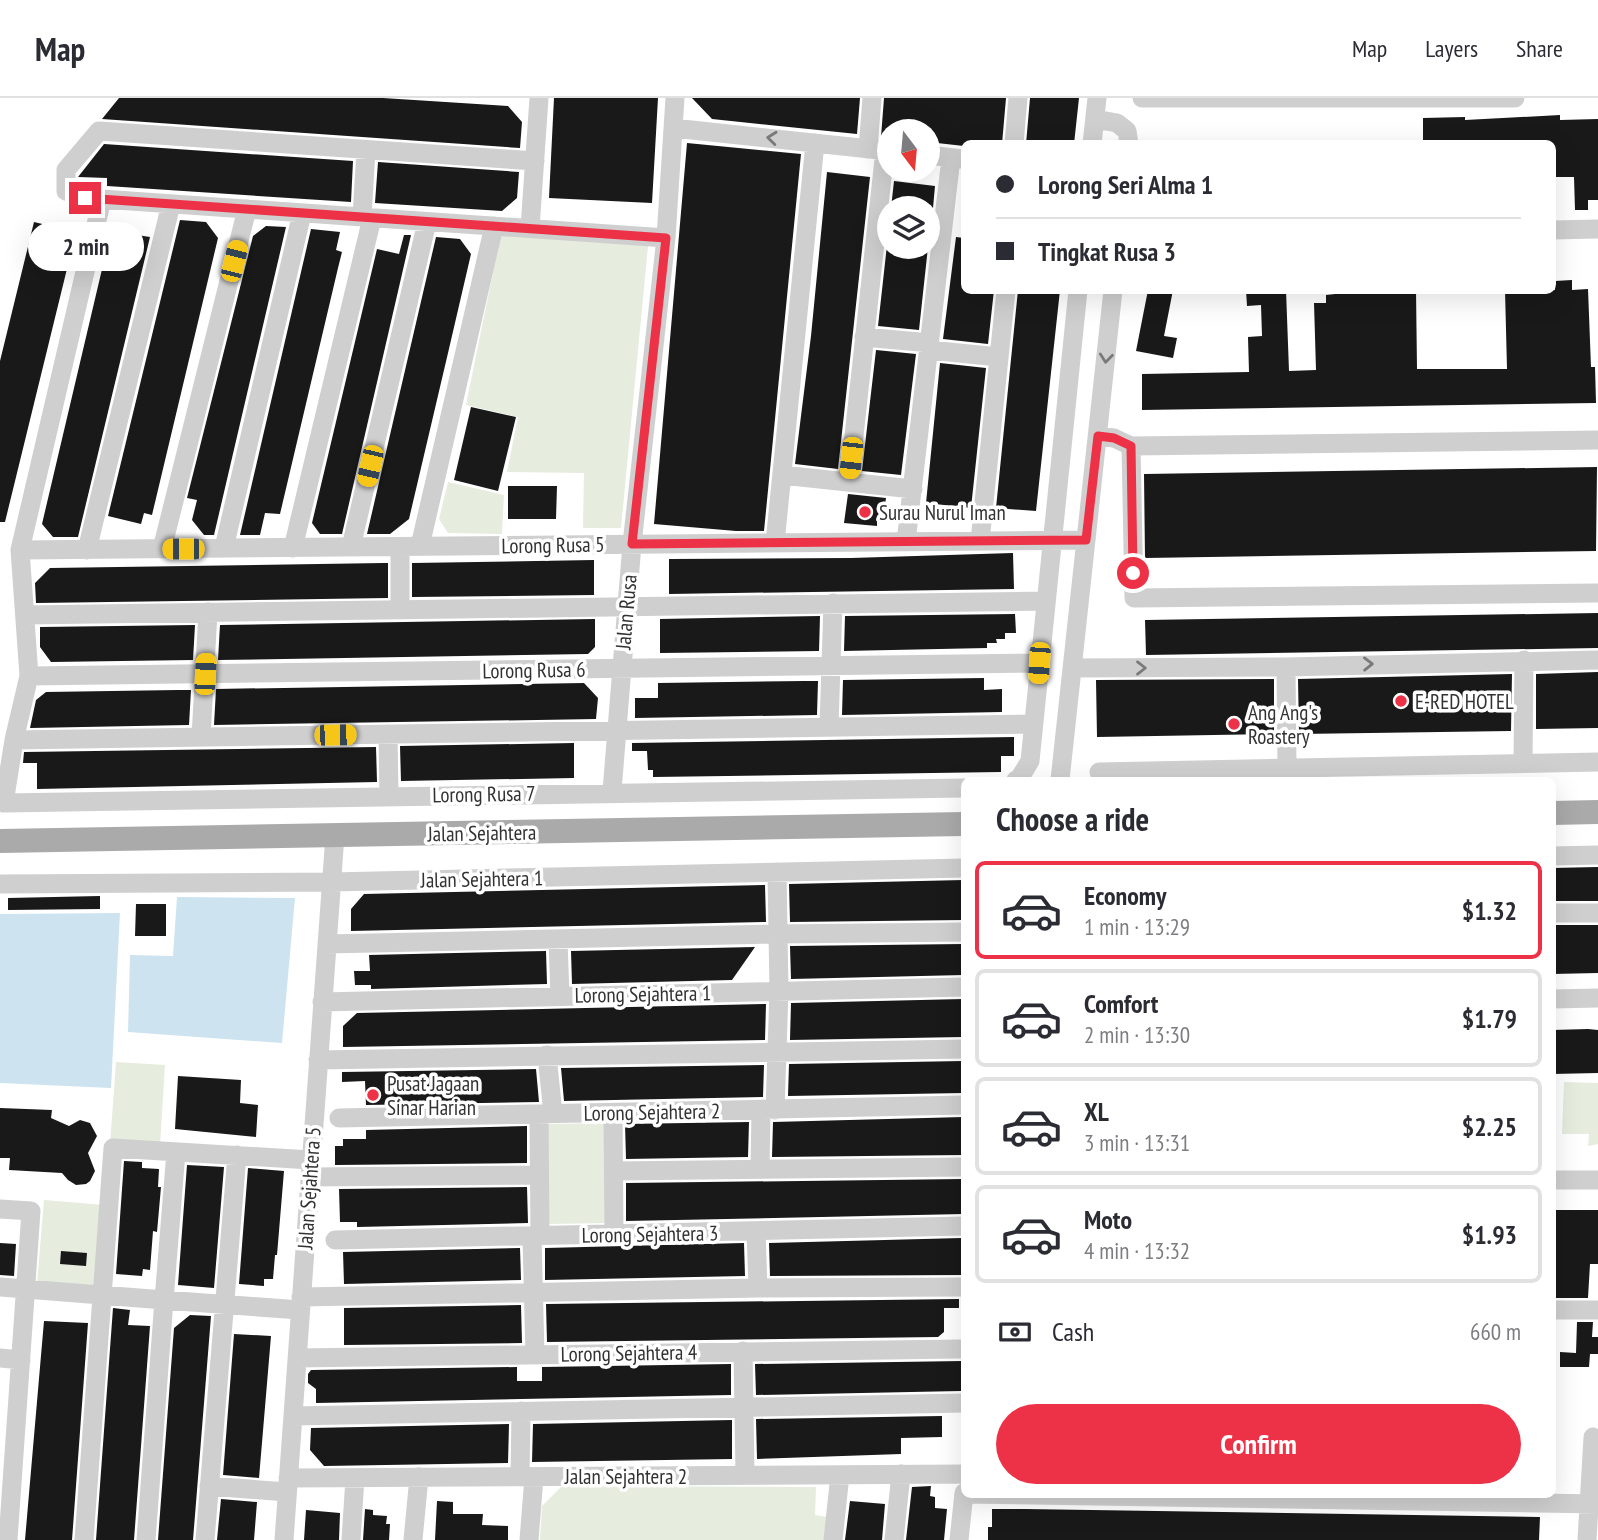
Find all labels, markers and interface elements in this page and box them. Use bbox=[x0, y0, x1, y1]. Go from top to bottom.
text: Map bbox=[35, 27, 85, 70]
text: Map bbox=[1352, 33, 1387, 64]
text: Layers bbox=[1425, 33, 1478, 64]
text: Share bbox=[1516, 33, 1563, 64]
north arrow bbox=[877, 119, 940, 182]
map controls bbox=[877, 119, 940, 259]
one-way arrow bbox=[767, 131, 778, 146]
text: Lorong Seri Alma 1 bbox=[1038, 168, 1213, 201]
route end bbox=[69, 182, 101, 214]
button: layers bbox=[877, 196, 940, 259]
callout: 2 min bbox=[27, 222, 143, 272]
text: 2 min bbox=[63, 232, 109, 261]
text: Tingkat Rusa 3 bbox=[1038, 235, 1176, 268]
car bbox=[219, 238, 250, 284]
one-way arrow bbox=[1099, 353, 1114, 364]
car bbox=[839, 436, 864, 480]
car bbox=[356, 443, 385, 489]
place label: Surau Nurul Iman bbox=[879, 499, 1006, 526]
marker: Surau Nurul Iman bbox=[857, 504, 873, 520]
street label: Lorong Rusa 5 bbox=[501, 531, 605, 559]
car bbox=[163, 539, 205, 560]
route start bbox=[1117, 557, 1149, 589]
street label: Jalan Rusa bbox=[609, 573, 643, 652]
car bbox=[1028, 641, 1051, 685]
car bbox=[194, 652, 217, 696]
street label: Lorong Rusa 6 bbox=[482, 656, 586, 684]
one-way arrow bbox=[1363, 657, 1374, 672]
one-way arrow bbox=[1136, 660, 1147, 676]
place label: E-RED HOTEL bbox=[1415, 688, 1514, 715]
marker: E-RED HOTEL bbox=[1393, 693, 1409, 709]
place label: Ang Ang's Roastery bbox=[1248, 699, 1318, 750]
marker: Ang Ang's Roastery bbox=[1226, 716, 1242, 732]
car bbox=[314, 724, 357, 746]
street label: Lorong Rusa 7 bbox=[432, 780, 536, 808]
text: Choose a ride bbox=[996, 798, 1149, 840]
street label: Jalan Sejahtera bbox=[426, 819, 537, 847]
street label: Jalan Sejahtera 1 bbox=[419, 864, 544, 894]
icon: car bbox=[1000, 879, 1063, 942]
text: Economy bbox=[1084, 879, 1166, 912]
text: $1.32 bbox=[1462, 894, 1517, 927]
text: 1 min · 13:29 bbox=[1084, 912, 1190, 941]
street label: Lorong Sejahtera 1 bbox=[574, 979, 712, 1009]
icon: car bbox=[1000, 987, 1063, 1050]
text: Comfort bbox=[1084, 987, 1158, 1020]
text: $1.79 bbox=[1462, 1002, 1517, 1035]
text: 2 min · 13:30 bbox=[1084, 1020, 1190, 1049]
place label: Pusat Jagaan Sinar Harian bbox=[387, 1070, 479, 1121]
marker: Pusat Jagaan Sinar Harian bbox=[365, 1087, 381, 1103]
icon: car bbox=[1000, 1095, 1063, 1158]
text: XL bbox=[1084, 1095, 1109, 1128]
street label: Lorong Sejahtera 2 bbox=[583, 1097, 721, 1127]
text: $2.25 bbox=[1462, 1110, 1517, 1143]
street label: Jalan Sejahtera 5 bbox=[291, 1126, 327, 1251]
text: 3 min · 13:31 bbox=[1084, 1128, 1190, 1157]
icon: car bbox=[1000, 1203, 1063, 1266]
text: Moto bbox=[1084, 1203, 1132, 1236]
text: $1.93 bbox=[1462, 1218, 1517, 1251]
street label: Lorong Sejahtera 3 bbox=[581, 1219, 719, 1249]
text: 4 min · 13:32 bbox=[1084, 1236, 1190, 1265]
icon: cash bbox=[996, 1313, 1034, 1351]
text: Cash bbox=[1052, 1315, 1094, 1348]
text: 660 m bbox=[1470, 1317, 1521, 1346]
street label: Lorong Sejahtera 4 bbox=[560, 1338, 698, 1368]
button: Confirm bbox=[996, 1404, 1521, 1484]
street label: Jalan Sejahtera 2 bbox=[564, 1463, 687, 1490]

